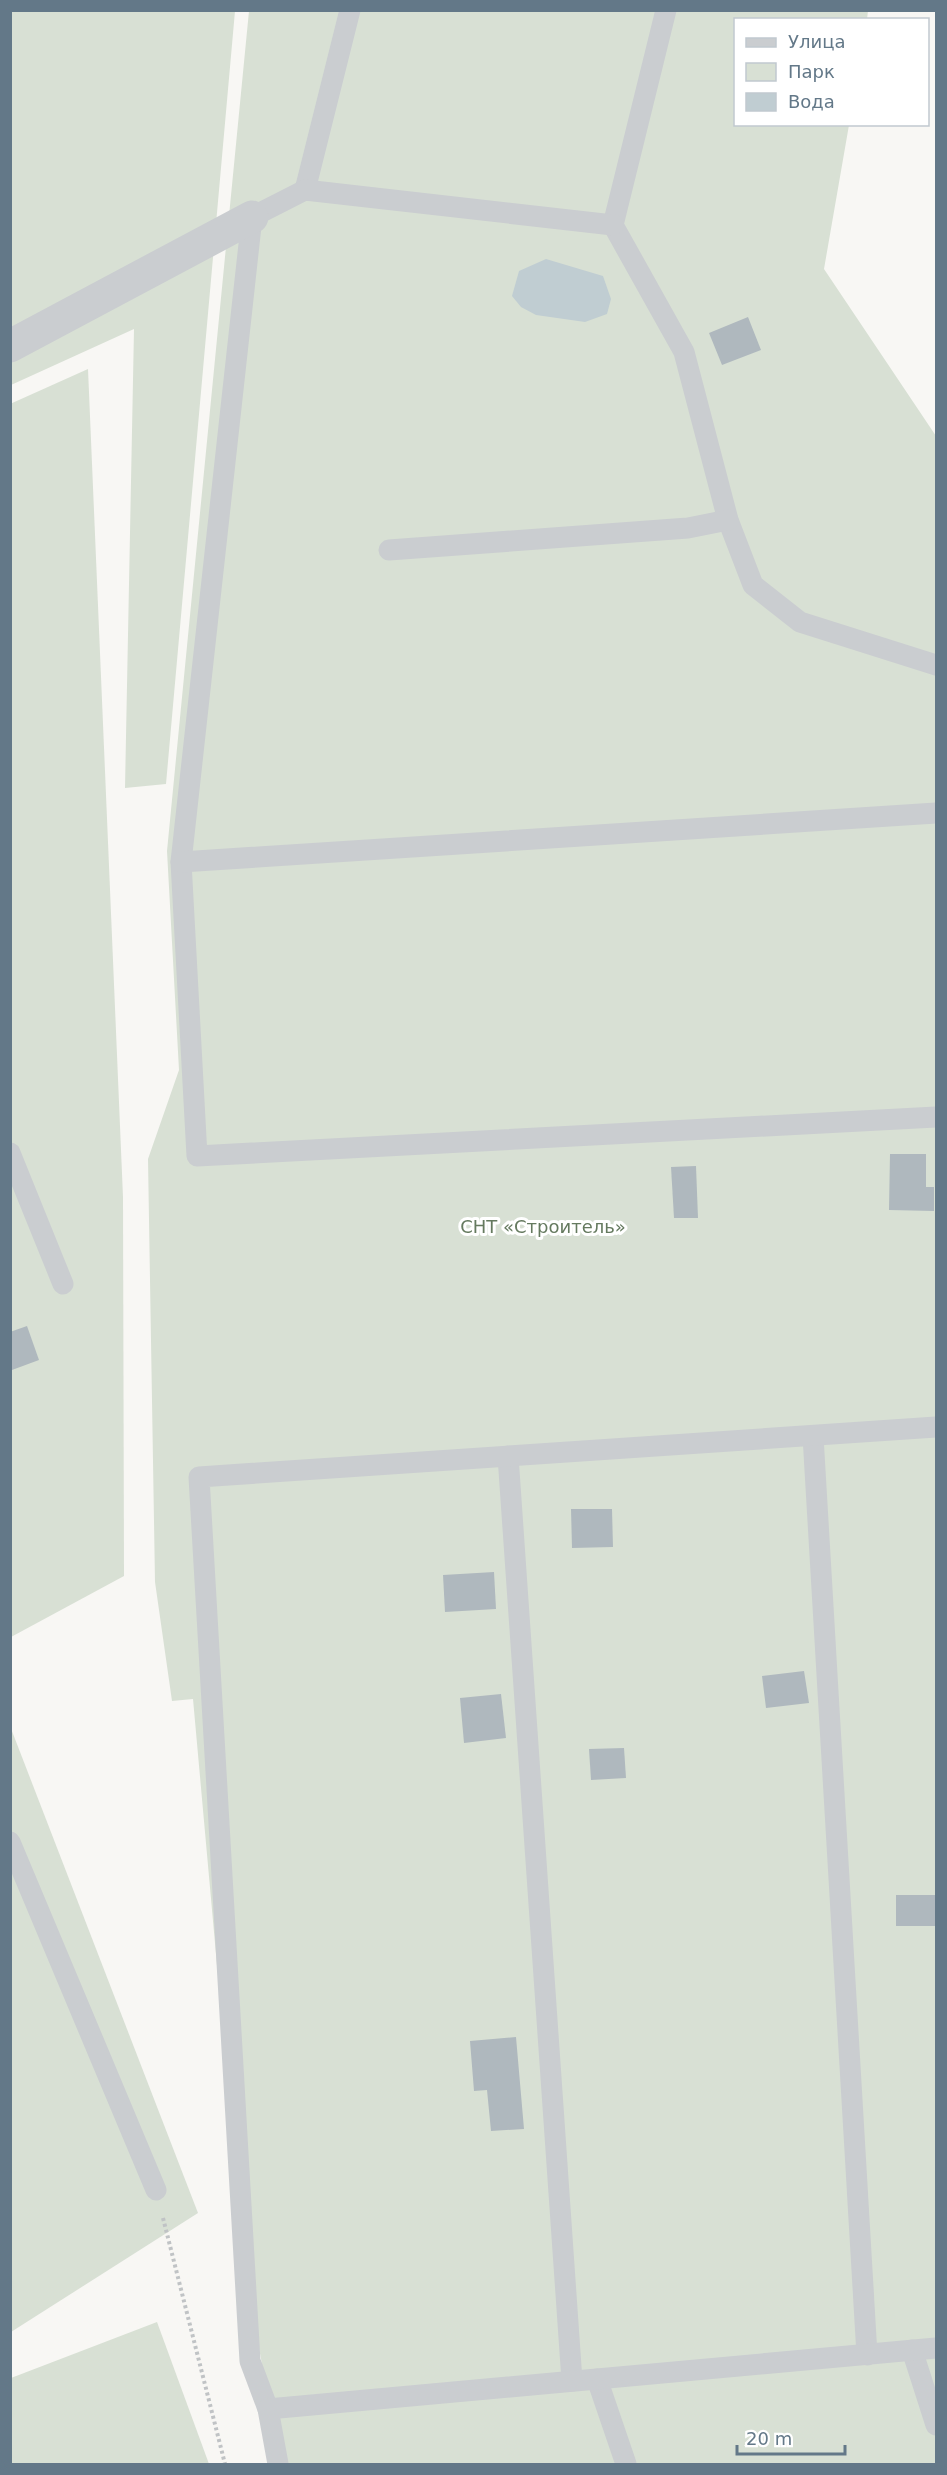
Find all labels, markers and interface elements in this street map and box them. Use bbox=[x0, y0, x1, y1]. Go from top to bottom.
legend bbox=[734, 18, 929, 126]
text: Улица bbox=[788, 31, 845, 52]
text: Парк bbox=[788, 61, 835, 82]
text: Вода bbox=[788, 91, 835, 112]
park label: СНТ «Строитель» bbox=[460, 1216, 626, 1237]
scale bar bbox=[737, 2418, 845, 2456]
text: 20 m bbox=[746, 2428, 792, 2449]

